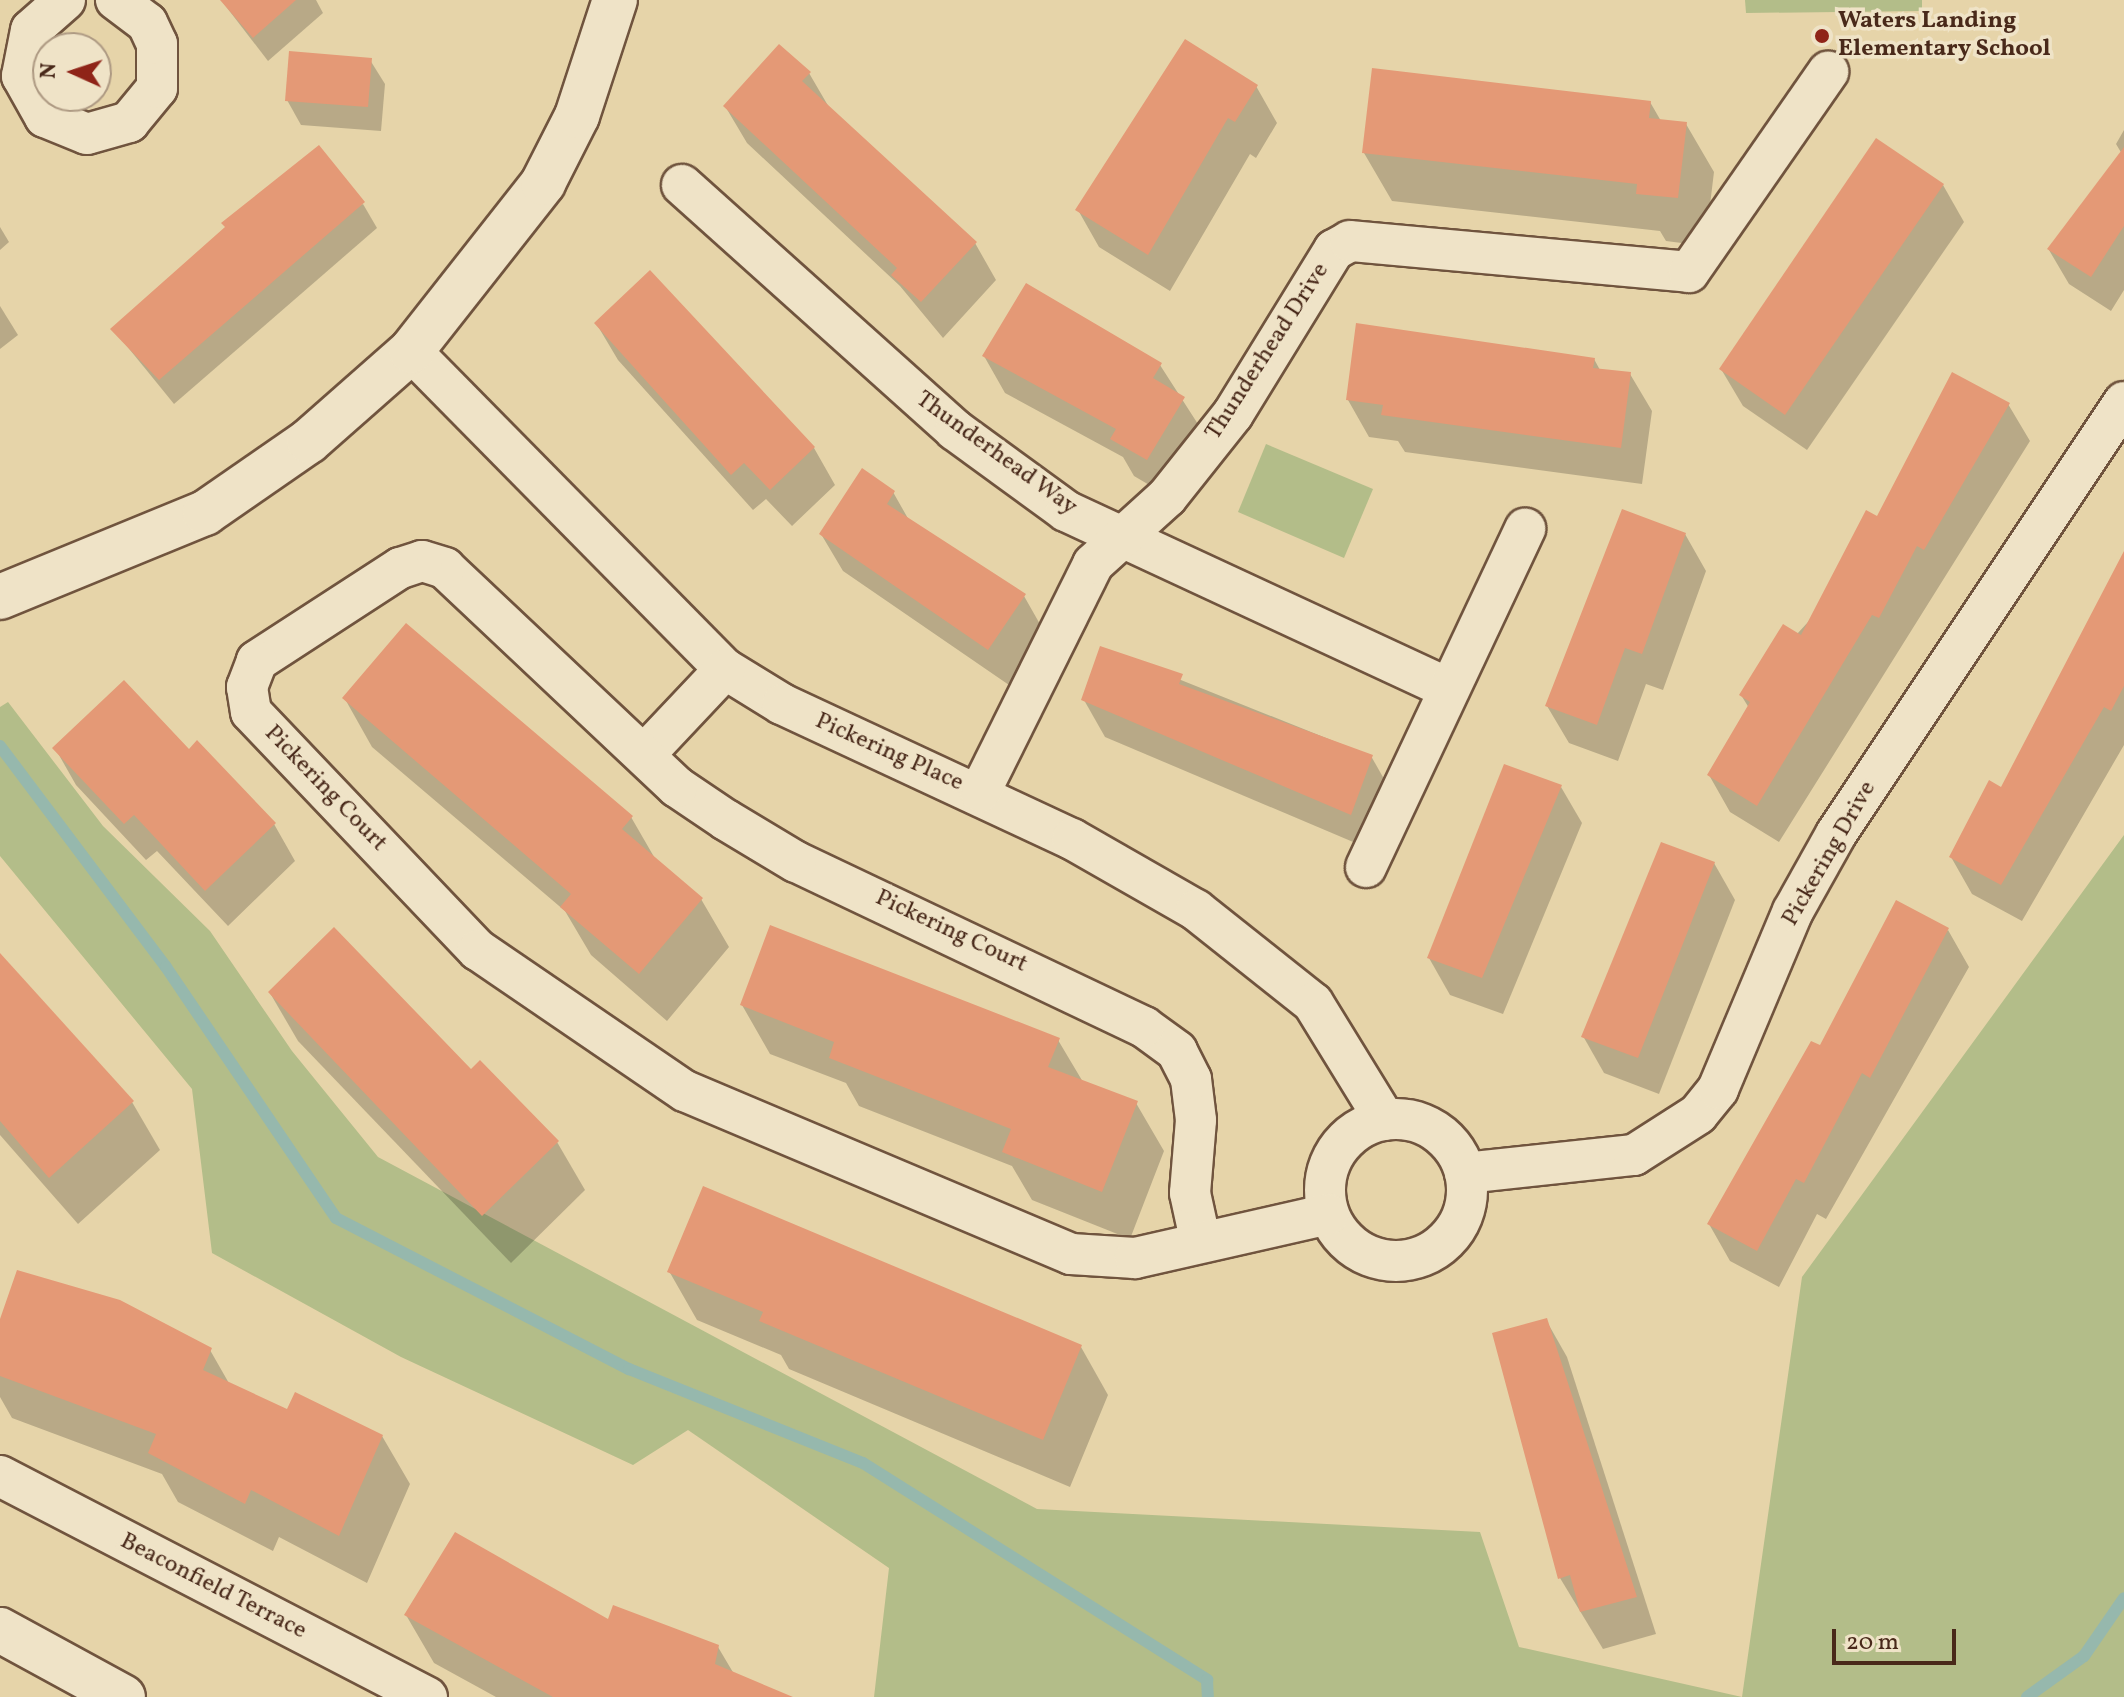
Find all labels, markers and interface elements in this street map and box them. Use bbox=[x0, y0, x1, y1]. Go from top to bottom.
place label: Waters Landing Elementary School bbox=[1838, 8, 2051, 64]
marker: Waters Landing Elementary School bbox=[1813, 27, 1831, 45]
north arrow bbox=[32, 32, 112, 112]
text: N bbox=[34, 62, 65, 80]
street label: Thunderhead Drive bbox=[1200, 258, 1336, 446]
street label: Thunderhead Way bbox=[909, 386, 1083, 522]
street label: Pickering Place bbox=[810, 707, 968, 799]
street label: Pickering Court bbox=[257, 720, 393, 858]
street label: Pickering Drive bbox=[1777, 776, 1883, 932]
street label: Pickering Court bbox=[870, 884, 1032, 980]
street label: Beaconfield Terrace bbox=[115, 1527, 311, 1647]
scale bar bbox=[1836, 1613, 1960, 1663]
text: 20 m bbox=[1846, 1626, 1899, 1660]

